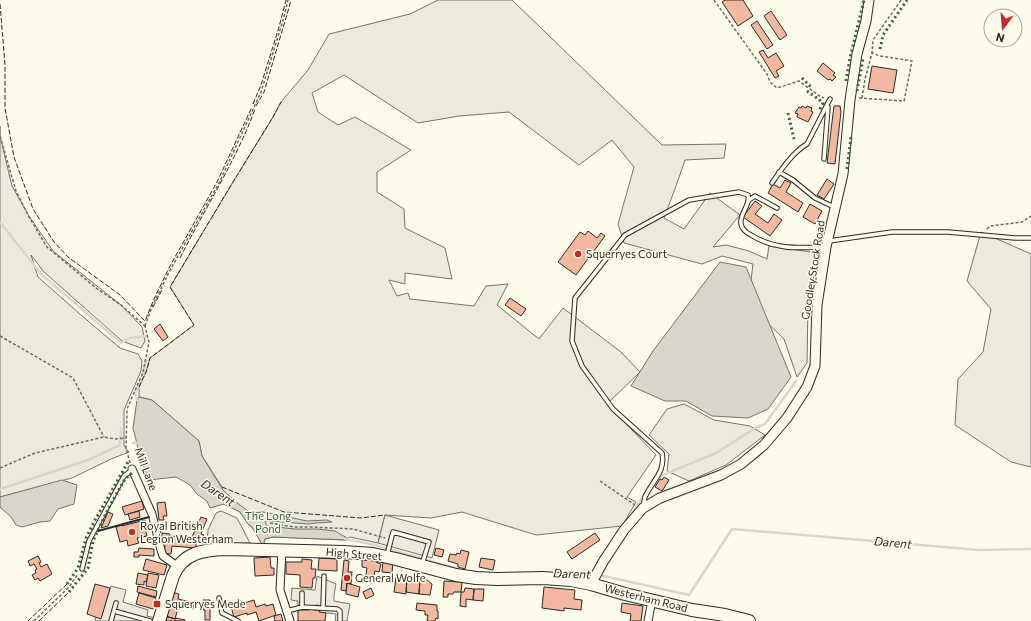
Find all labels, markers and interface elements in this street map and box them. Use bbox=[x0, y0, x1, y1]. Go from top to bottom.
north arrow bbox=[983, 8, 1023, 48]
text: N bbox=[994, 31, 1006, 45]
street label: Goodley Stock Road bbox=[798, 219, 827, 321]
place label: Squerryes Court bbox=[586, 247, 668, 260]
marker: Squerryes Court bbox=[573, 249, 583, 259]
street label: Mill Lane bbox=[132, 445, 161, 492]
water label: Darent bbox=[199, 476, 239, 509]
park label: The Long Pond bbox=[245, 509, 291, 535]
place label: Royal British Legion Westerham bbox=[140, 519, 233, 545]
marker: Royal British Legion Westerham bbox=[127, 527, 137, 537]
water label: Darent bbox=[874, 533, 914, 551]
street label: High Street bbox=[325, 545, 383, 562]
water label: Darent bbox=[553, 565, 592, 581]
place label: General Wolfe bbox=[355, 571, 426, 584]
marker: General Wolfe bbox=[342, 573, 352, 583]
street label: Westerham Road bbox=[603, 581, 689, 614]
place label: Squerryes Mede bbox=[165, 597, 246, 610]
marker: Squerryes Mede bbox=[152, 599, 162, 609]

